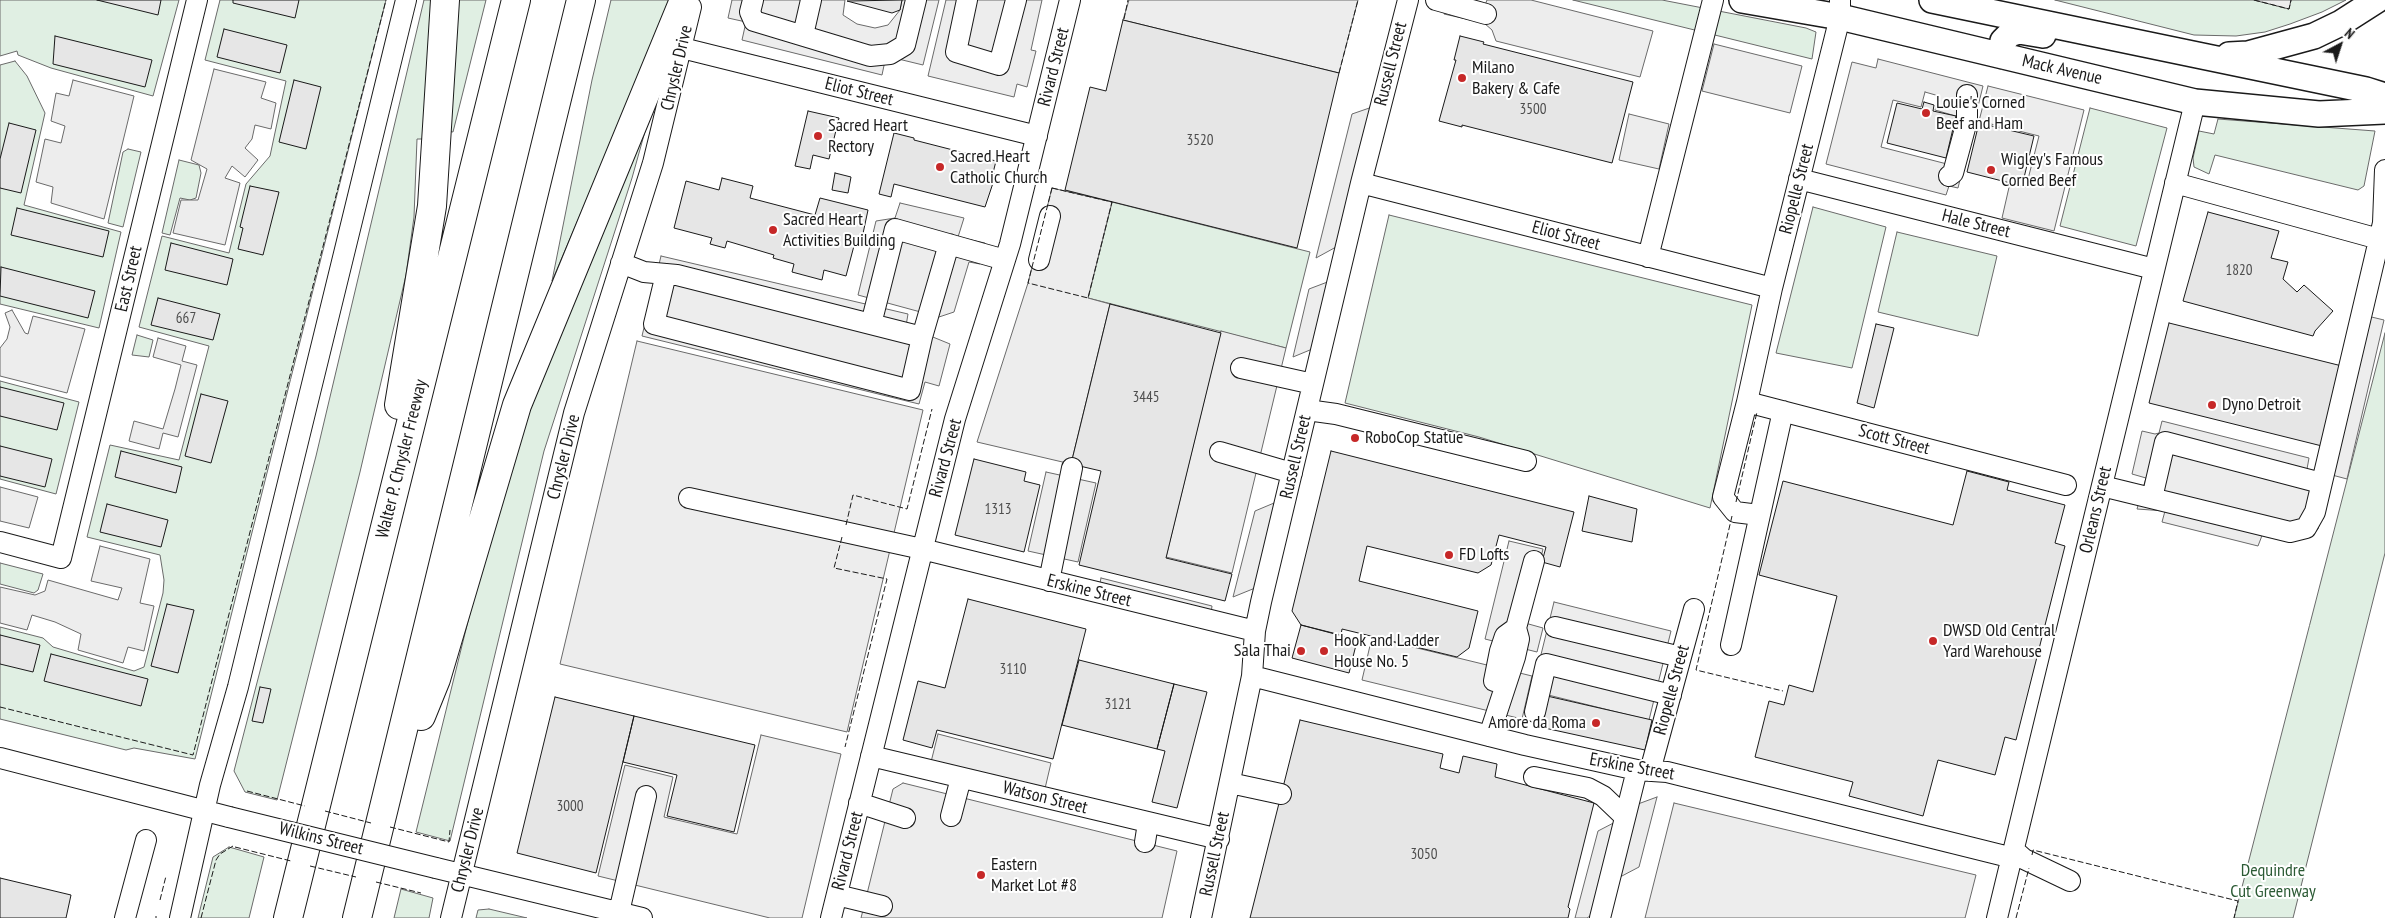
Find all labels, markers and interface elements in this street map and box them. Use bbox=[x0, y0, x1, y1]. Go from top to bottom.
street label: Russell Street bbox=[1370, 20, 1412, 108]
north arrow bbox=[2315, 20, 2365, 70]
street label: Chrysler Drive bbox=[657, 23, 697, 113]
text: N bbox=[2341, 24, 2358, 43]
street label: Rivard Street bbox=[1034, 25, 1074, 109]
street label: Mack Avenue bbox=[2020, 50, 2104, 90]
place label: Milano Bakery & Cafe bbox=[1472, 57, 1560, 100]
marker: Milano Bakery & Cafe bbox=[1456, 72, 1468, 84]
street label: Eliot Street bbox=[823, 73, 895, 111]
place label: Louie's Corned Beef and Ham bbox=[1936, 92, 2025, 134]
house number: 3500 bbox=[1520, 101, 1546, 119]
marker: Louie's Corned Beef and Ham bbox=[1920, 107, 1932, 119]
place label: Sacred Heart Rectory bbox=[828, 115, 908, 158]
marker: Sacred Heart Rectory bbox=[812, 130, 824, 142]
house number: 3520 bbox=[1187, 132, 1213, 150]
street label: Riopelle Street bbox=[1775, 142, 1819, 236]
place label: Sacred Heart Catholic Church bbox=[950, 146, 1047, 188]
place label: Wigley's Famous Corned Beef bbox=[2001, 149, 2103, 192]
marker: Sacred Heart Catholic Church bbox=[934, 161, 946, 173]
marker: Wigley's Famous Corned Beef bbox=[1985, 164, 1997, 176]
street label: Hale Street bbox=[1940, 205, 2012, 243]
place label: Sacred Heart Activities Building bbox=[783, 209, 895, 252]
street label: Eliot Street bbox=[1530, 217, 1602, 255]
marker: Sacred Heart Activities Building bbox=[767, 224, 779, 236]
street label: East Street bbox=[111, 244, 147, 314]
house number: 1820 bbox=[2226, 262, 2252, 280]
house number: 667 bbox=[176, 310, 196, 328]
street label: Walter P. Chrysler Freeway bbox=[372, 377, 432, 541]
house number: 3445 bbox=[1133, 389, 1159, 407]
place label: Dyno Detroit bbox=[2222, 394, 2301, 416]
marker: Dyno Detroit bbox=[2206, 399, 2218, 411]
street label: Chrysler Drive bbox=[543, 412, 585, 502]
street label: Russell Street bbox=[1276, 413, 1316, 501]
street label: Rivard Street bbox=[925, 416, 967, 500]
street label: Scott Street bbox=[1856, 420, 1932, 460]
place label: RoboCop Statue bbox=[1365, 427, 1464, 449]
marker: RoboCop Statue bbox=[1349, 432, 1361, 444]
street label: Orleans Street bbox=[2075, 464, 2117, 556]
house number: 1313 bbox=[985, 501, 1011, 519]
place label: FD Lofts bbox=[1459, 544, 1509, 566]
marker: FD Lofts bbox=[1443, 549, 1455, 561]
street label: Erskine Street bbox=[1045, 570, 1133, 612]
place label: DWSD Old Central Yard Warehouse bbox=[1943, 620, 2055, 662]
place label: Hook and Ladder House No. 5 bbox=[1334, 630, 1439, 672]
marker: DWSD Old Central Yard Warehouse bbox=[1927, 635, 1939, 647]
place label: Sala Thai bbox=[1234, 640, 1291, 662]
street label: Riopelle Street bbox=[1650, 643, 1694, 737]
marker: Sala Thai bbox=[1295, 645, 1307, 657]
marker: Hook and Ladder House No. 5 bbox=[1318, 645, 1330, 657]
house number: 3110 bbox=[1000, 661, 1026, 679]
house number: 3121 bbox=[1105, 696, 1131, 714]
place label: Amore da Roma bbox=[1488, 712, 1586, 734]
marker: Amore da Roma bbox=[1590, 717, 1602, 729]
street label: Erskine Street bbox=[1588, 749, 1676, 785]
street label: Watson Street bbox=[1000, 777, 1090, 819]
house number: 3000 bbox=[557, 798, 583, 816]
street label: Chrysler Drive bbox=[447, 805, 489, 895]
street label: Rivard Street bbox=[828, 809, 868, 893]
street label: Russell Street bbox=[1196, 810, 1234, 898]
street label: Wilkins Street bbox=[277, 818, 365, 860]
house number: 3050 bbox=[1411, 846, 1437, 864]
place label: Eastern Market Lot #8 bbox=[991, 854, 1077, 896]
park label: Dequindre Cut Greenway bbox=[2230, 860, 2316, 902]
marker: Eastern Market Lot #8 bbox=[975, 869, 987, 881]

